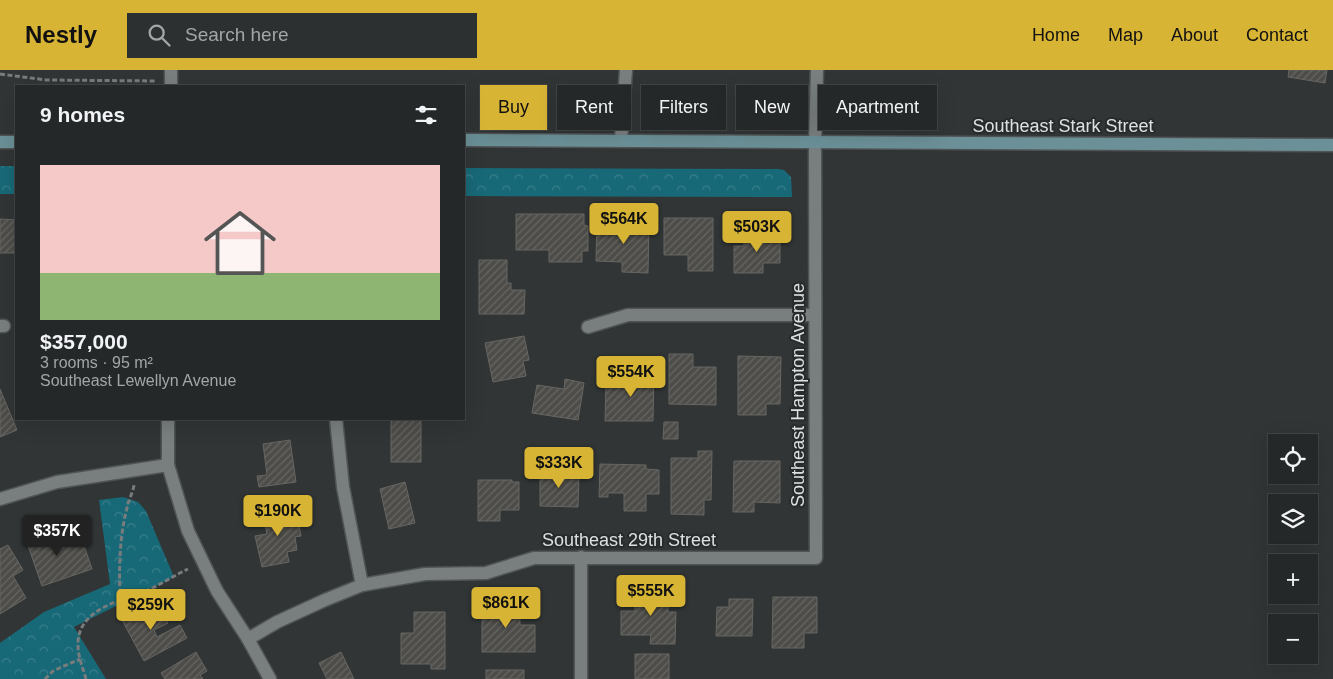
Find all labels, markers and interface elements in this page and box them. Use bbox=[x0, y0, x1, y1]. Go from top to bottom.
search box bbox=[127, 13, 477, 58]
text: Nestly bbox=[25, 21, 97, 48]
icon: search bbox=[145, 21, 173, 49]
text: Search here bbox=[185, 24, 289, 45]
text: Home bbox=[1032, 25, 1080, 45]
text: Map bbox=[1108, 25, 1143, 45]
text: About bbox=[1171, 25, 1218, 45]
text: Contact bbox=[1246, 25, 1308, 45]
chip: Buy bbox=[480, 85, 547, 130]
chip: Rent bbox=[557, 85, 631, 130]
chip: Filters bbox=[641, 85, 726, 130]
chip: New bbox=[736, 85, 808, 130]
chip: Apartment bbox=[818, 85, 937, 130]
icon: filters bbox=[412, 101, 440, 129]
text: 9 homes bbox=[40, 103, 125, 126]
street label: Southeast Stark Street bbox=[972, 116, 1154, 136]
icon: home bbox=[195, 198, 285, 288]
pin: $564K bbox=[589, 202, 659, 245]
text: $564K bbox=[600, 210, 648, 227]
pin: $503K bbox=[722, 210, 792, 253]
text: $503K bbox=[733, 218, 781, 235]
street label: Southeast Hampton Avenue bbox=[788, 283, 808, 507]
text: $357,000 bbox=[40, 330, 128, 353]
text: 3 rooms · 95 m² bbox=[40, 354, 153, 371]
pin: $554K bbox=[596, 356, 666, 398]
text: $554K bbox=[607, 363, 655, 380]
text: Southeast Lewellyn Avenue bbox=[40, 372, 236, 389]
map controls bbox=[1268, 434, 1318, 664]
button: locate bbox=[1268, 434, 1318, 484]
pin: $333K bbox=[524, 446, 594, 489]
text: $333K bbox=[535, 454, 583, 471]
pin: $190K bbox=[243, 494, 313, 537]
button: layers bbox=[1268, 494, 1318, 544]
text: $190K bbox=[254, 502, 302, 519]
pin: $357K bbox=[22, 514, 92, 557]
text: $357K bbox=[33, 522, 81, 539]
street label: Southeast 29th Street bbox=[542, 530, 716, 550]
button: + bbox=[1268, 554, 1318, 604]
pin: $555K bbox=[616, 574, 686, 617]
text: $555K bbox=[627, 582, 675, 599]
pin: $861K bbox=[471, 586, 541, 629]
pin: $259K bbox=[116, 588, 186, 631]
text: $861K bbox=[482, 594, 530, 611]
text: $259K bbox=[127, 596, 175, 613]
button: − bbox=[1268, 614, 1318, 664]

